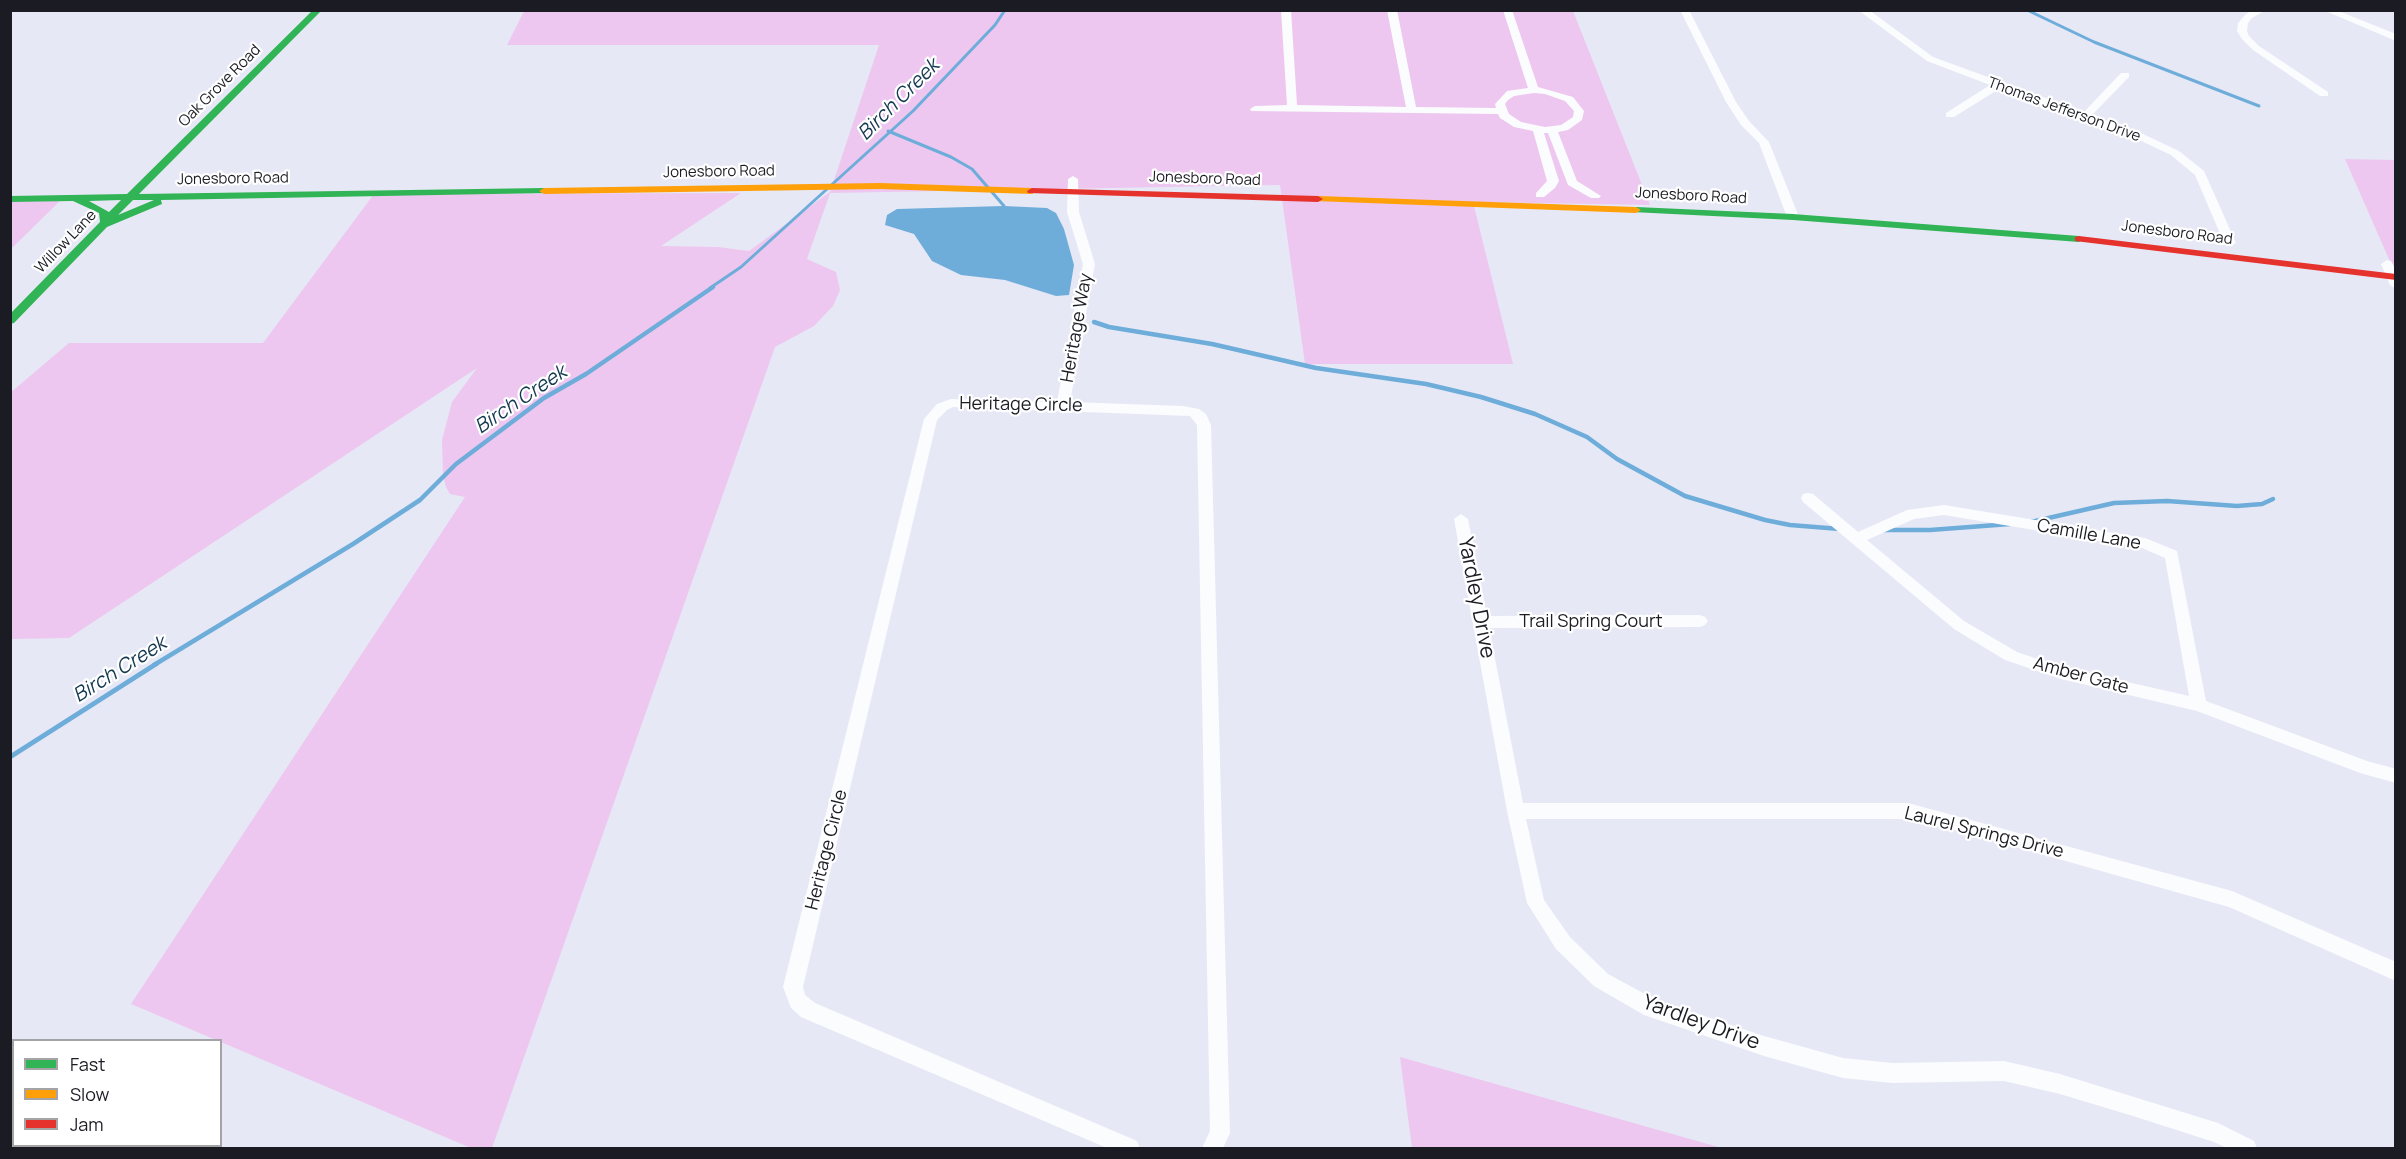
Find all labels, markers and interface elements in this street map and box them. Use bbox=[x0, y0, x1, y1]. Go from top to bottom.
street label: Oak Grove Road bbox=[175, 41, 265, 131]
water label: Birch Creek bbox=[853, 54, 945, 146]
street label: Thomas Jefferson Drive bbox=[1985, 74, 2143, 146]
street label: Jonesboro Road bbox=[663, 162, 775, 182]
street label: Jonesboro Road bbox=[1149, 168, 1261, 190]
street label: Jonesboro Road bbox=[177, 169, 289, 189]
street label: Jonesboro Road bbox=[1635, 184, 1747, 208]
street label: Willow Lane bbox=[31, 207, 101, 277]
street label: Jonesboro Road bbox=[2120, 217, 2234, 249]
street label: Heritage Way bbox=[1057, 272, 1097, 384]
water label: Birch Creek bbox=[471, 361, 571, 439]
street label: Heritage Circle bbox=[959, 393, 1083, 417]
street label: Camille Lane bbox=[2035, 515, 2143, 555]
street label: Yardley Drive bbox=[1452, 535, 1500, 661]
street label: Trail Spring Court bbox=[1519, 611, 1663, 633]
water label: Birch Creek bbox=[69, 632, 171, 708]
street label: Amber Gate bbox=[2031, 653, 2131, 699]
street label: Heritage Circle bbox=[802, 788, 852, 912]
street label: Laurel Springs Drive bbox=[1902, 803, 2066, 863]
street label: Yardley Drive bbox=[1639, 990, 1763, 1056]
legend bbox=[12, 1039, 222, 1147]
text: Fast bbox=[70, 1052, 105, 1076]
text: Slow bbox=[70, 1082, 109, 1106]
text: Jam bbox=[70, 1112, 104, 1136]

